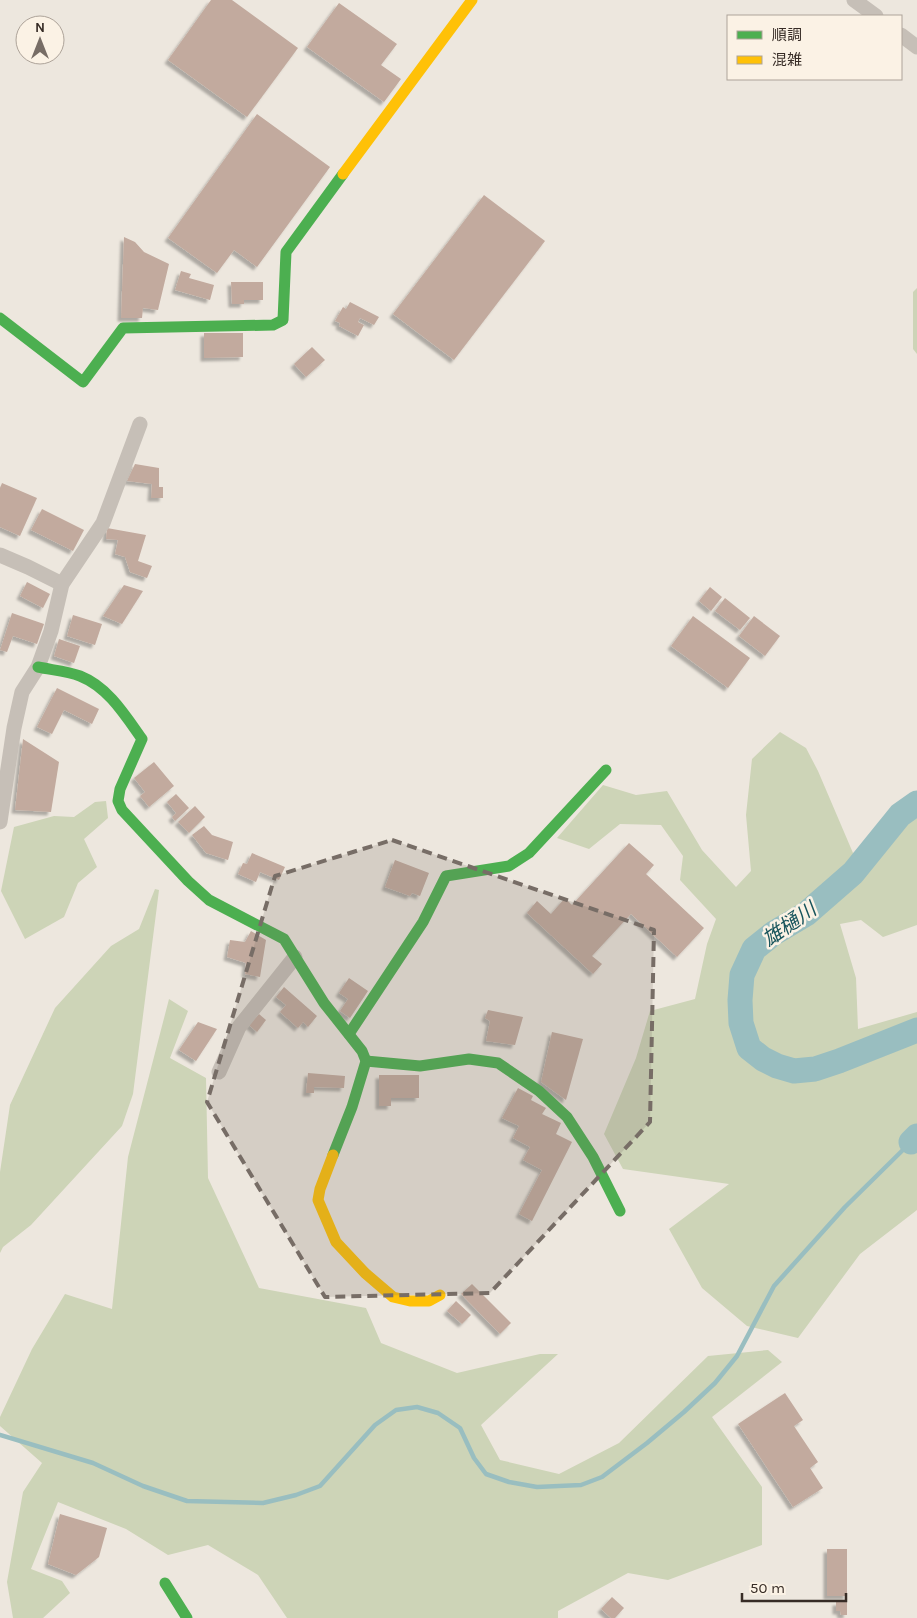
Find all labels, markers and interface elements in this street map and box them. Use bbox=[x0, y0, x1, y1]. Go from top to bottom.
north arrow bbox=[15, 15, 65, 65]
legend bbox=[727, 15, 902, 80]
text: N bbox=[35, 19, 45, 36]
text: 順調 bbox=[772, 26, 802, 44]
text: 混雑 bbox=[772, 51, 802, 69]
water label: 雄樋川 bbox=[758, 897, 822, 951]
scale bar bbox=[742, 1570, 846, 1602]
text: 50 m bbox=[750, 1579, 785, 1597]

